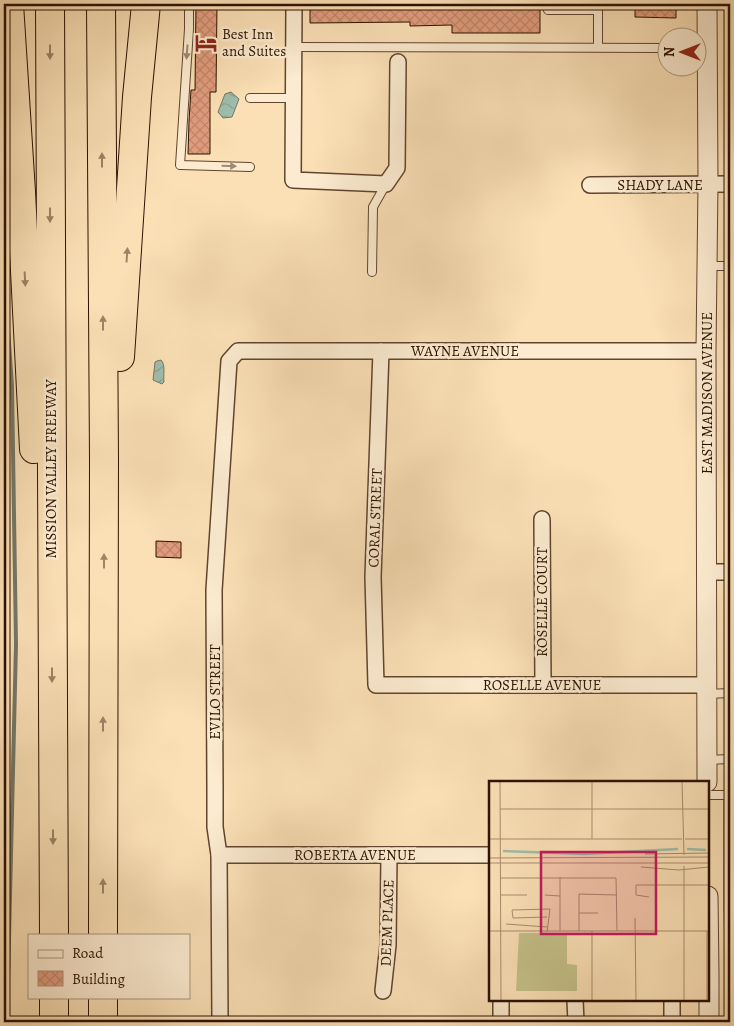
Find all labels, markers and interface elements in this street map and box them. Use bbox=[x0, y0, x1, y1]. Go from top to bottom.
place label: Best Inn and Suites bbox=[222, 24, 286, 61]
north arrow bbox=[656, 28, 706, 78]
hotel icon: Best Inn and Suites bbox=[193, 30, 219, 56]
one-way arrow bbox=[46, 45, 54, 61]
one-way arrow bbox=[183, 45, 191, 61]
text: N bbox=[660, 47, 679, 57]
one-way arrow bbox=[98, 152, 106, 168]
one-way arrow bbox=[222, 162, 238, 170]
street label: SHADY LANE bbox=[617, 175, 703, 195]
one-way arrow bbox=[46, 207, 54, 223]
one-way arrow bbox=[123, 247, 131, 263]
one-way arrow bbox=[22, 272, 30, 288]
street label: EAST MADISON AVENUE bbox=[697, 312, 717, 474]
one-way arrow bbox=[99, 315, 107, 331]
street label: WAYNE AVENUE bbox=[410, 341, 519, 361]
street label: MISSION VALLEY FREEWAY bbox=[41, 379, 61, 559]
street label: CORAL STREET bbox=[363, 467, 387, 568]
street label: ROSELLE COURT bbox=[532, 546, 552, 657]
one-way arrow bbox=[100, 553, 108, 569]
street label: EVILO STREET bbox=[205, 643, 225, 740]
one-way arrow bbox=[48, 667, 56, 683]
street label: ROSELLE AVENUE bbox=[483, 675, 601, 695]
one-way arrow bbox=[99, 715, 107, 731]
inset map bbox=[489, 781, 709, 1001]
one-way arrow bbox=[49, 830, 57, 846]
street label: ROBERTA AVENUE bbox=[294, 845, 416, 865]
one-way arrow bbox=[99, 878, 107, 894]
street label: DEEM PLACE bbox=[375, 879, 399, 967]
legend bbox=[28, 934, 190, 998]
text: Road bbox=[72, 943, 104, 963]
text: Building bbox=[72, 969, 125, 989]

